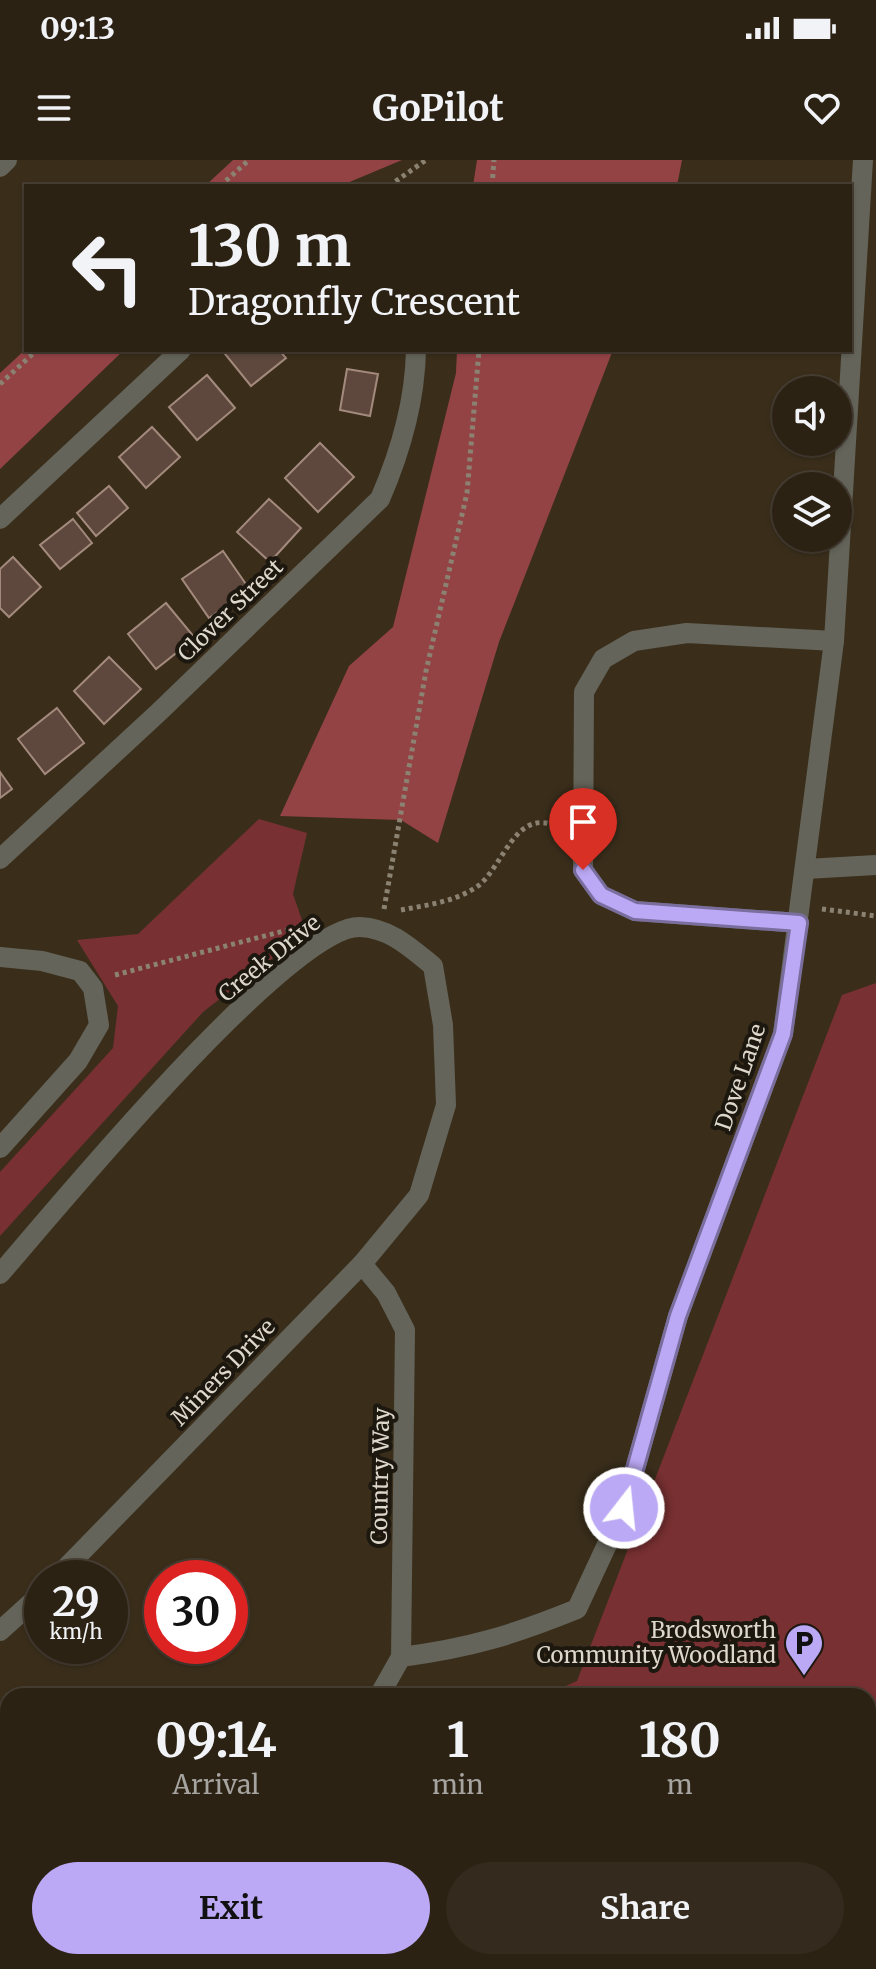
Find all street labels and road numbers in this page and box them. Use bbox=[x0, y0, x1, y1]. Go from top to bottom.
street label: Clover Street bbox=[171, 553, 289, 667]
street label: Creek Drive bbox=[212, 908, 326, 1008]
street label: Dove Lane bbox=[709, 1020, 771, 1134]
street label: Miners Drive bbox=[165, 1313, 281, 1431]
street label: Country Way bbox=[365, 1407, 395, 1545]

